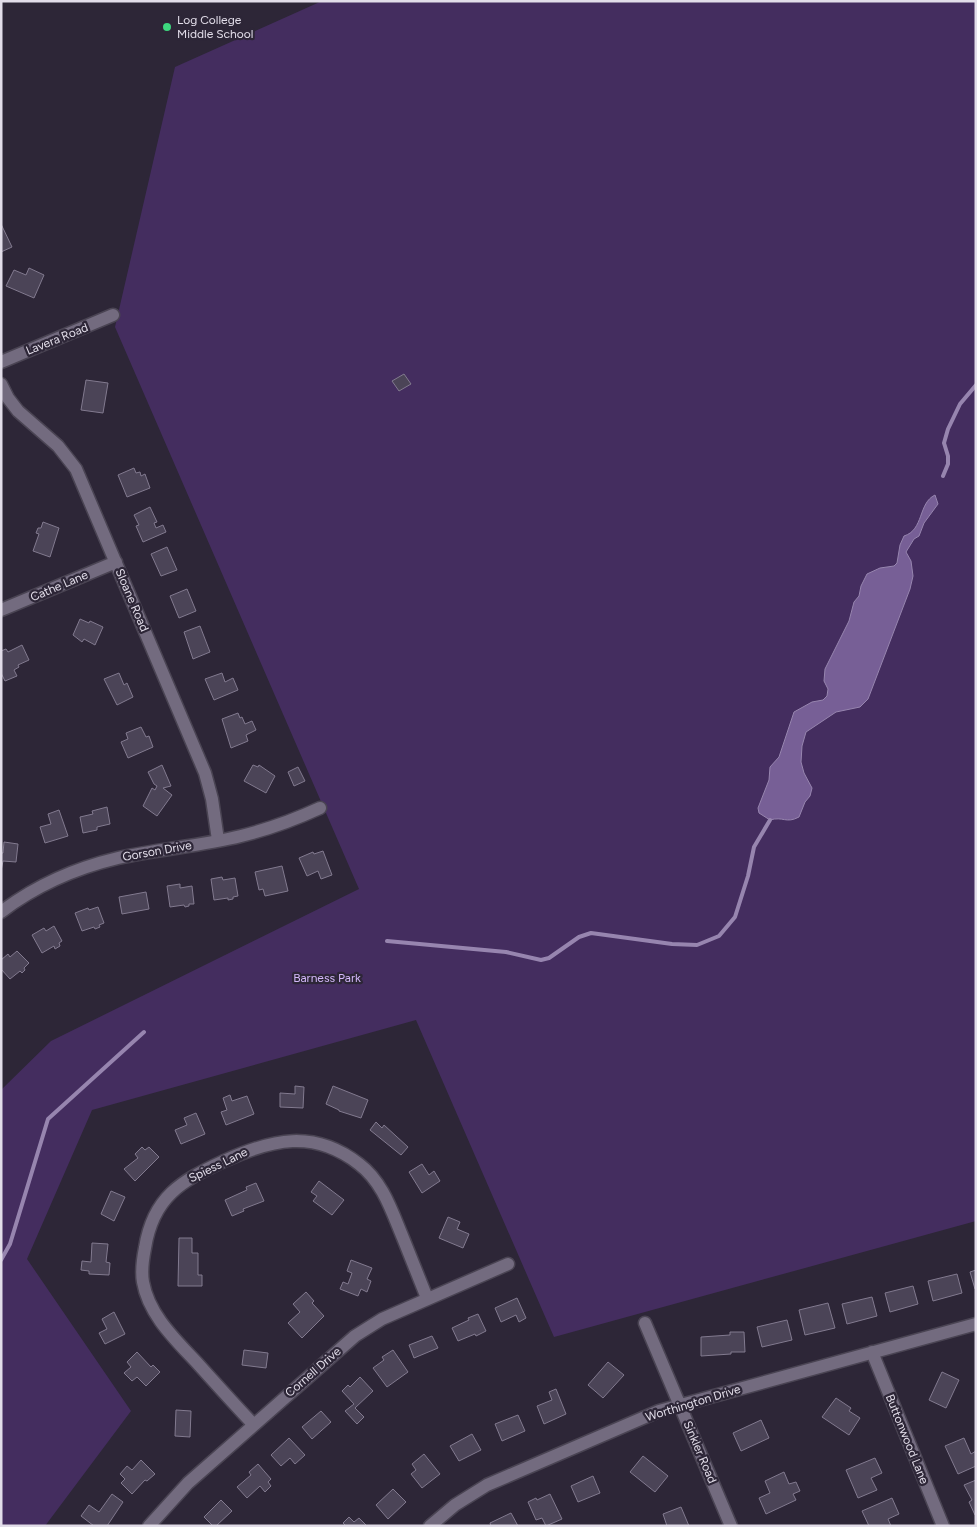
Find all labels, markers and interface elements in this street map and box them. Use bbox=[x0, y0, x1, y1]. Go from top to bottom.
place label: Log College Middle School bbox=[177, 13, 253, 41]
marker: Log College Middle School bbox=[161, 21, 173, 33]
street label: Lavera Road bbox=[24, 320, 90, 358]
street label: Sloane Road bbox=[112, 566, 152, 634]
street label: Cathe Lane bbox=[28, 567, 90, 604]
street label: Gorson Drive bbox=[121, 838, 193, 864]
park label: Barness Park bbox=[293, 971, 361, 985]
street label: Spiess Lane bbox=[186, 1145, 250, 1185]
street label: Cornell Drive bbox=[282, 1344, 344, 1400]
street label: Worthington Drive bbox=[644, 1382, 743, 1424]
street label: Buttonwood Lane bbox=[883, 1392, 932, 1486]
street label: Sinkler Road bbox=[681, 1419, 719, 1485]

